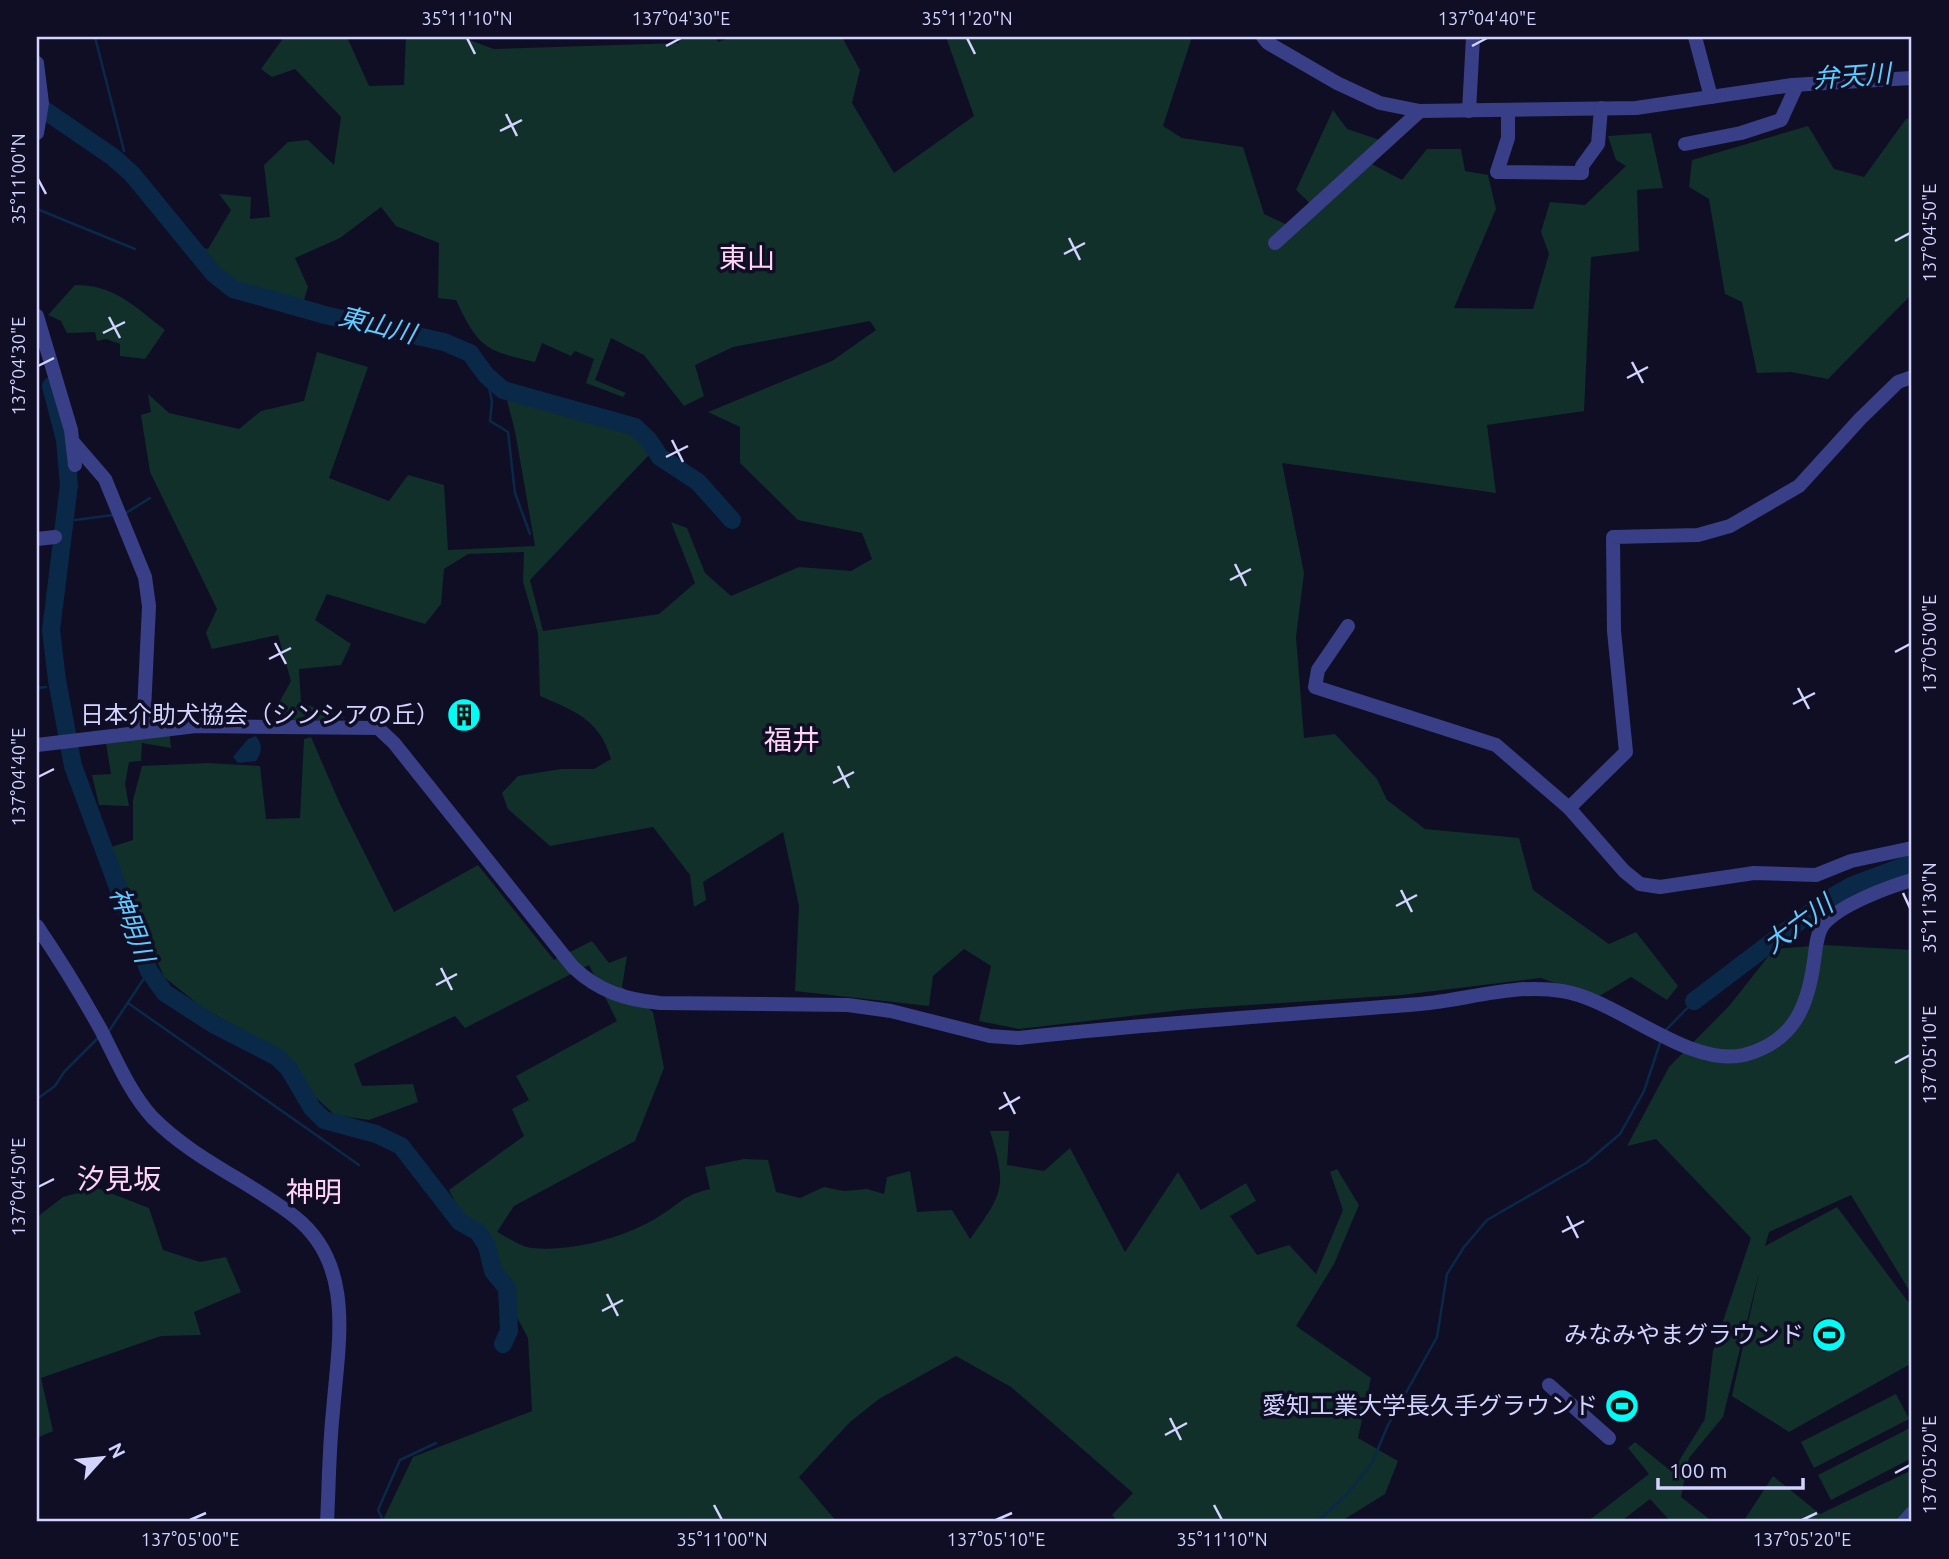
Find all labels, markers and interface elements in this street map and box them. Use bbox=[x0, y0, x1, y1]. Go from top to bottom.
text: 35°11'10"N bbox=[421, 8, 513, 28]
text: 137°04'30"E bbox=[632, 8, 730, 28]
text: 35°11'20"N bbox=[921, 8, 1013, 28]
text: 137°04'40"E bbox=[1438, 8, 1536, 28]
water label: 弁天川 bbox=[1812, 58, 1895, 93]
text: 35°11'00"N bbox=[8, 133, 28, 225]
text: 137°04'50"E bbox=[1919, 184, 1939, 282]
district label: 東山 bbox=[719, 242, 775, 273]
water label: 東山川 bbox=[336, 301, 421, 349]
text: 137°04'30"E bbox=[8, 317, 28, 415]
text: 137°05'00"E bbox=[1919, 595, 1939, 693]
building icon: 日本介助犬協会（シンシアの丘） bbox=[445, 696, 483, 734]
place label: 日本介助犬協会（シンシアの丘） bbox=[80, 701, 440, 728]
district label: 福井 bbox=[764, 724, 820, 755]
text: 137°04'40"E bbox=[8, 728, 28, 826]
text: 35°11'30"N bbox=[1919, 862, 1939, 954]
water label: 神明川 bbox=[105, 883, 161, 969]
water label: 大六川 bbox=[1758, 887, 1840, 958]
text: 137°05'10"E bbox=[1919, 1006, 1939, 1104]
text: 137°04'50"E bbox=[8, 1138, 28, 1236]
district label: 汐見坂 bbox=[77, 1163, 161, 1194]
district label: 神明 bbox=[286, 1176, 342, 1207]
sports icon: みなみやまグラウンド bbox=[1810, 1316, 1848, 1354]
place label: みなみやまグラウンド bbox=[1564, 1321, 1804, 1348]
sports icon: 愛知工業大学長久手グラウンド bbox=[1603, 1387, 1641, 1425]
place label: 愛知工業大学長久手グラウンド bbox=[1262, 1392, 1598, 1419]
text: 137°05'20"E bbox=[1919, 1416, 1939, 1514]
north arrow bbox=[66, 1422, 136, 1492]
text: N bbox=[104, 1439, 130, 1462]
scale bar bbox=[1658, 1447, 1804, 1491]
text: 100 m bbox=[1669, 1458, 1727, 1482]
text: 137°05'00"E bbox=[141, 1529, 239, 1549]
text: 35°11'00"N bbox=[676, 1529, 768, 1549]
text: 137°05'10"E bbox=[947, 1529, 1045, 1549]
text: 35°11'10"N bbox=[1176, 1529, 1268, 1549]
text: 137°05'20"E bbox=[1753, 1529, 1851, 1549]

